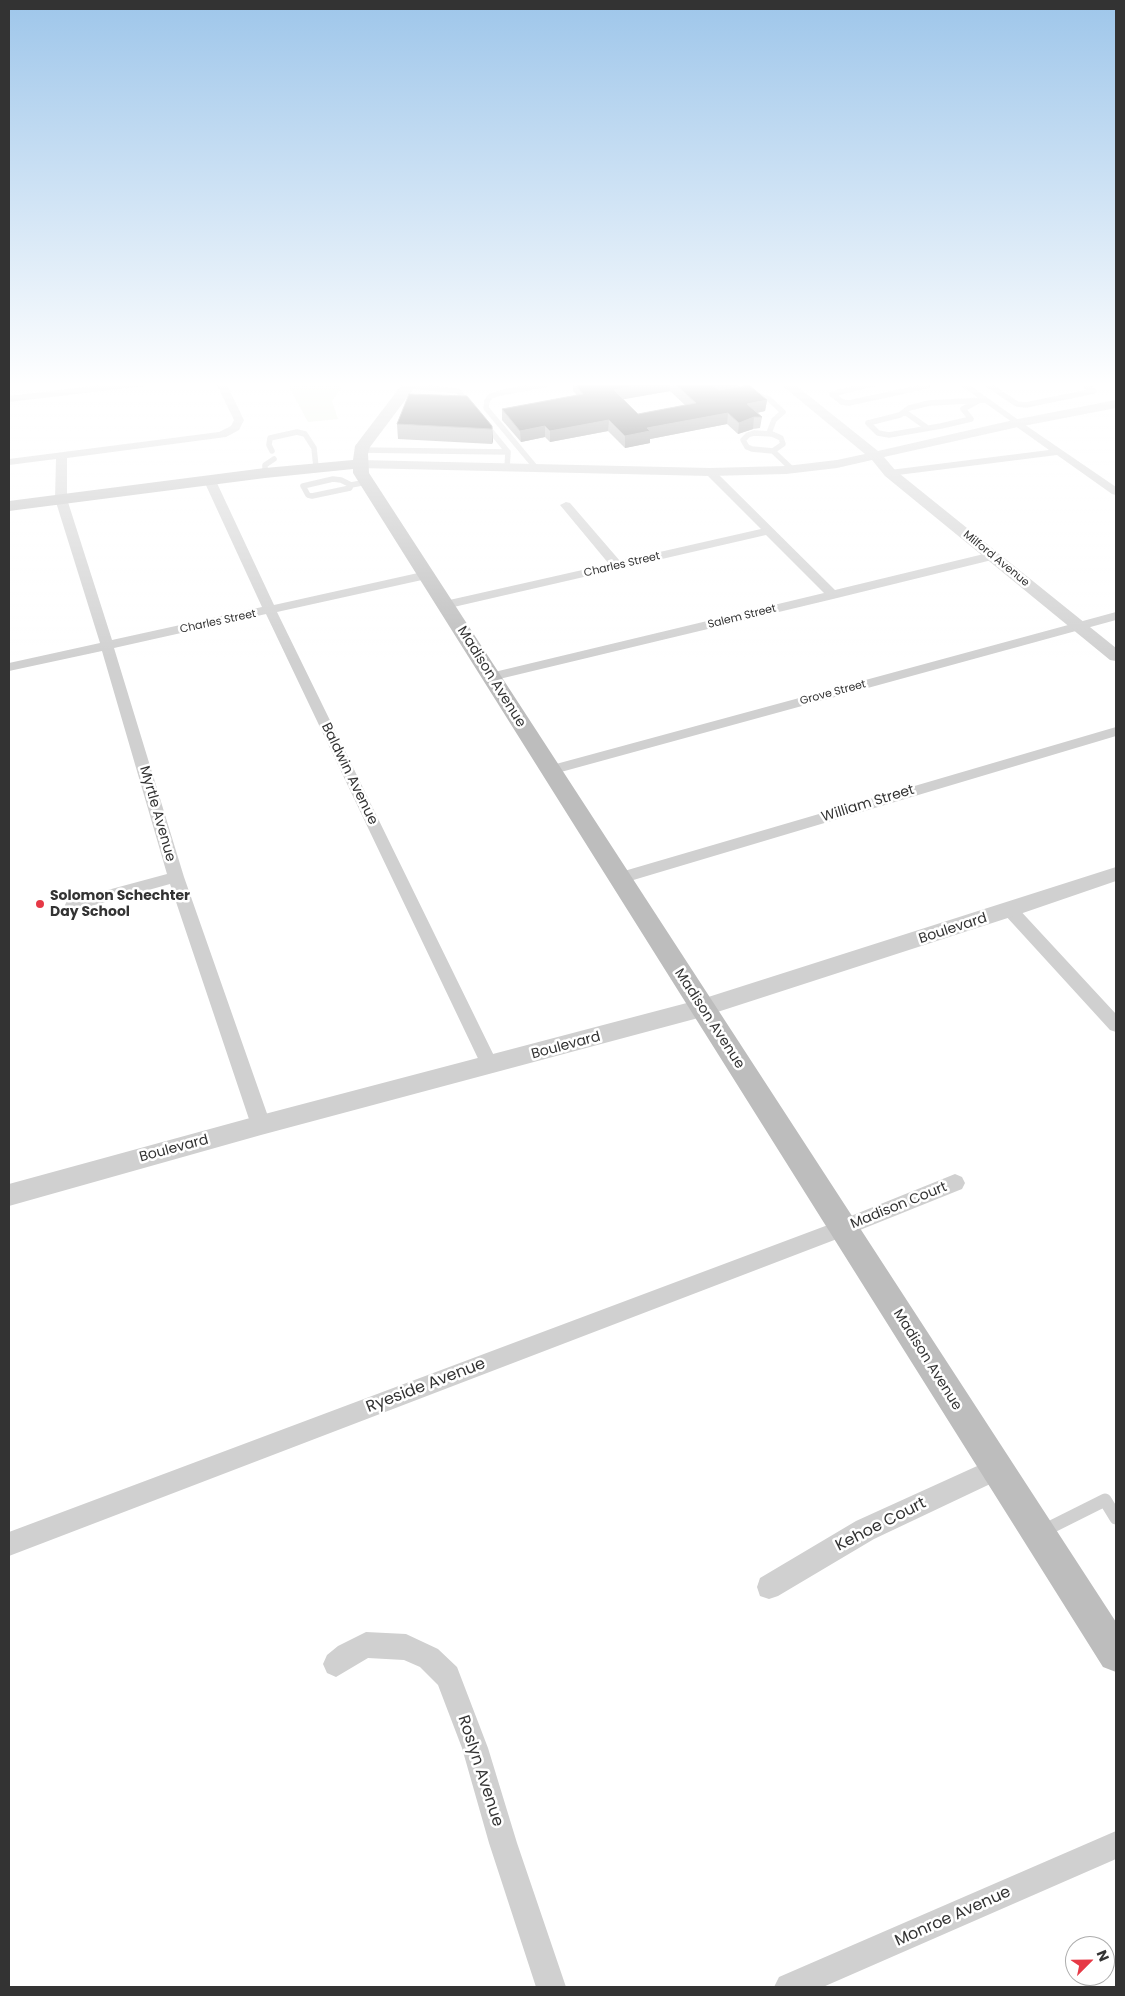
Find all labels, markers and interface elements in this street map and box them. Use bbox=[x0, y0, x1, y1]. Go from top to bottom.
street label: Milford Avenue bbox=[960, 528, 1032, 590]
street label: Charles Street bbox=[583, 550, 661, 580]
street label: Salem Street bbox=[706, 602, 778, 632]
street label: Charles Street bbox=[179, 607, 257, 637]
street label: Madison Avenue bbox=[453, 623, 529, 731]
street label: Grove Street bbox=[799, 678, 867, 708]
street label: Baldwin Avenue bbox=[317, 720, 381, 828]
street label: Myrtle Avenue bbox=[135, 764, 179, 864]
street label: William Street bbox=[820, 782, 916, 826]
place label: Solomon Schechter Day School bbox=[50, 888, 190, 920]
marker: Solomon Schechter Day School bbox=[34, 898, 46, 910]
street label: Boulevard bbox=[917, 910, 989, 948]
street label: Madison Avenue bbox=[670, 966, 748, 1072]
street label: Boulevard bbox=[530, 1029, 602, 1063]
street label: Boulevard bbox=[138, 1132, 210, 1166]
street label: Madison Court bbox=[848, 1179, 950, 1233]
street label: Madison Avenue bbox=[889, 1306, 965, 1414]
street label: Ryeside Avenue bbox=[364, 1354, 488, 1418]
street label: Kehoe Court bbox=[833, 1494, 929, 1556]
street label: Roslyn Avenue bbox=[453, 1713, 507, 1829]
street label: Monroe Avenue bbox=[892, 1883, 1014, 1951]
north arrow bbox=[1065, 1936, 1115, 1986]
text: N bbox=[1092, 1947, 1114, 1964]

